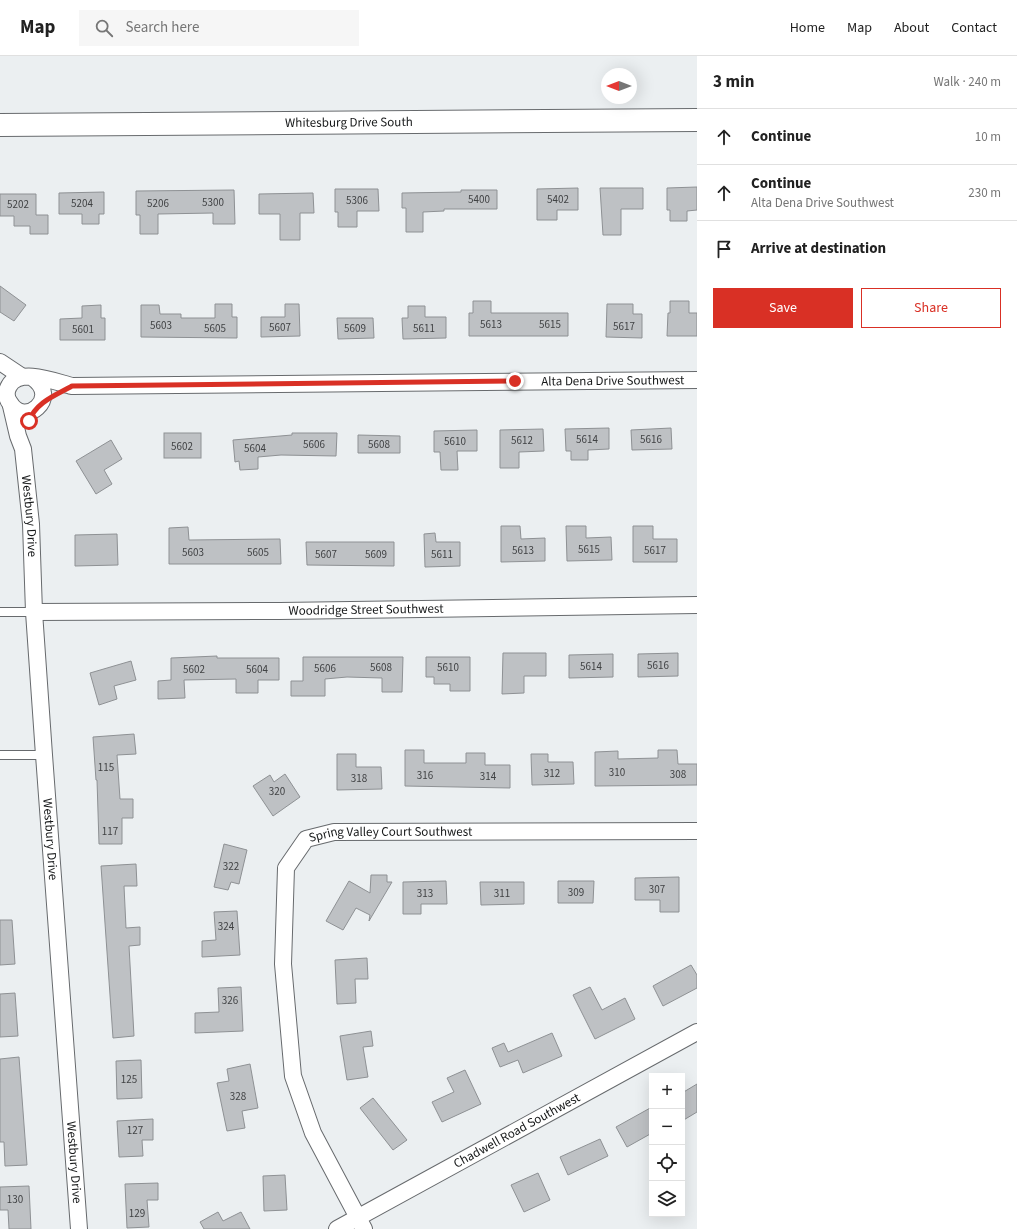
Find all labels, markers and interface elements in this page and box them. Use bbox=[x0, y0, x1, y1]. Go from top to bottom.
search box bbox=[79, 10, 359, 46]
text: Map bbox=[20, 14, 55, 41]
icon: search bbox=[93, 17, 115, 39]
text: Search here bbox=[125, 17, 199, 38]
text: Home bbox=[790, 18, 825, 38]
text: Map bbox=[847, 18, 872, 38]
text: About bbox=[894, 18, 929, 38]
text: Contact bbox=[951, 18, 997, 38]
north arrow bbox=[601, 68, 637, 104]
text: 3 min bbox=[713, 70, 754, 94]
text: Walk · 240 m bbox=[933, 73, 1001, 91]
street label: Whitesburg Drive South bbox=[285, 113, 413, 132]
icon: ahead bbox=[713, 126, 735, 148]
text: Continue bbox=[751, 126, 811, 147]
text: 10 m bbox=[975, 128, 1001, 146]
text: Continue bbox=[751, 173, 811, 194]
icon: ahead bbox=[713, 182, 735, 204]
text: 230 m bbox=[968, 184, 1001, 202]
house number: 5400 bbox=[468, 192, 490, 207]
house number: 5402 bbox=[547, 192, 569, 207]
house number: 5306 bbox=[346, 193, 368, 208]
text: Alta Dena Drive Southwest bbox=[751, 194, 894, 212]
house number: 5300 bbox=[202, 195, 224, 210]
house number: 5204 bbox=[71, 196, 93, 211]
house number: 5206 bbox=[147, 196, 169, 211]
house number: 5202 bbox=[7, 197, 29, 212]
icon: arrive bbox=[713, 238, 735, 260]
text: Arrive at destination bbox=[751, 238, 886, 259]
button: Save bbox=[713, 288, 853, 328]
button: Share bbox=[861, 288, 1001, 328]
house number: 5613 bbox=[480, 317, 502, 332]
house number: 5615 bbox=[539, 317, 561, 332]
house number: 5603 bbox=[150, 318, 172, 333]
house number: 5617 bbox=[613, 319, 635, 334]
house number: 5607 bbox=[269, 320, 291, 335]
house number: 5605 bbox=[204, 321, 226, 336]
house number: 5609 bbox=[344, 321, 366, 336]
house number: 5611 bbox=[413, 321, 435, 336]
house number: 5601 bbox=[72, 322, 94, 337]
street label: Alta Dena Drive Southwest bbox=[541, 371, 685, 390]
route end bbox=[506, 372, 524, 390]
route start bbox=[20, 412, 38, 430]
house number: 5614 bbox=[576, 432, 598, 447]
house number: 5616 bbox=[640, 432, 662, 447]
house number: 5612 bbox=[511, 433, 533, 448]
house number: 5610 bbox=[444, 434, 466, 449]
house number: 5606 bbox=[303, 437, 325, 452]
house number: 5608 bbox=[368, 437, 390, 452]
house number: 5602 bbox=[171, 439, 193, 454]
house number: 5604 bbox=[244, 441, 266, 456]
street label: Westbury Drive bbox=[17, 474, 41, 557]
house number: 5615 bbox=[578, 542, 600, 557]
house number: 5613 bbox=[512, 543, 534, 558]
house number: 5617 bbox=[644, 543, 666, 558]
house number: 5603 bbox=[182, 545, 204, 560]
house number: 5605 bbox=[247, 545, 269, 560]
house number: 5607 bbox=[315, 547, 337, 562]
house number: 5609 bbox=[365, 547, 387, 562]
house number: 5611 bbox=[431, 547, 453, 562]
street label: Woodridge Street Southwest bbox=[288, 600, 444, 620]
house number: 5616 bbox=[647, 658, 669, 673]
house number: 5614 bbox=[580, 659, 602, 674]
house number: 5608 bbox=[370, 660, 392, 675]
house number: 5610 bbox=[437, 660, 459, 675]
house number: 5606 bbox=[314, 661, 336, 676]
house number: 5602 bbox=[183, 662, 205, 677]
house number: 5604 bbox=[246, 662, 268, 677]
house number: 115 bbox=[98, 760, 114, 775]
house number: 310 bbox=[609, 765, 625, 780]
house number: 312 bbox=[544, 766, 560, 781]
house number: 308 bbox=[670, 767, 687, 782]
house number: 316 bbox=[417, 768, 434, 783]
house number: 314 bbox=[480, 769, 497, 784]
house number: 318 bbox=[351, 771, 368, 786]
house number: 320 bbox=[269, 784, 285, 799]
street label: Westbury Drive bbox=[38, 798, 62, 881]
street label: Spring Valley Court Southwest bbox=[307, 822, 473, 847]
house number: 117 bbox=[102, 824, 118, 839]
house number: 322 bbox=[223, 859, 239, 874]
house number: 307 bbox=[649, 882, 665, 897]
house number: 309 bbox=[568, 885, 584, 900]
house number: 313 bbox=[417, 886, 433, 901]
house number: 311 bbox=[494, 886, 510, 901]
house number: 324 bbox=[218, 919, 235, 934]
house number: 326 bbox=[222, 993, 239, 1008]
house number: 125 bbox=[121, 1072, 137, 1087]
map controls bbox=[649, 1073, 685, 1217]
button: + bbox=[649, 1073, 685, 1109]
street label: Chadwell Road Southwest bbox=[450, 1088, 584, 1173]
house number: 328 bbox=[230, 1089, 247, 1104]
button: − bbox=[649, 1109, 685, 1145]
street label: Westbury Drive bbox=[62, 1121, 86, 1204]
house number: 127 bbox=[127, 1123, 143, 1138]
button: locate bbox=[649, 1145, 685, 1181]
button: layers bbox=[649, 1181, 685, 1217]
house number: 130 bbox=[7, 1192, 23, 1207]
house number: 129 bbox=[129, 1206, 145, 1221]

